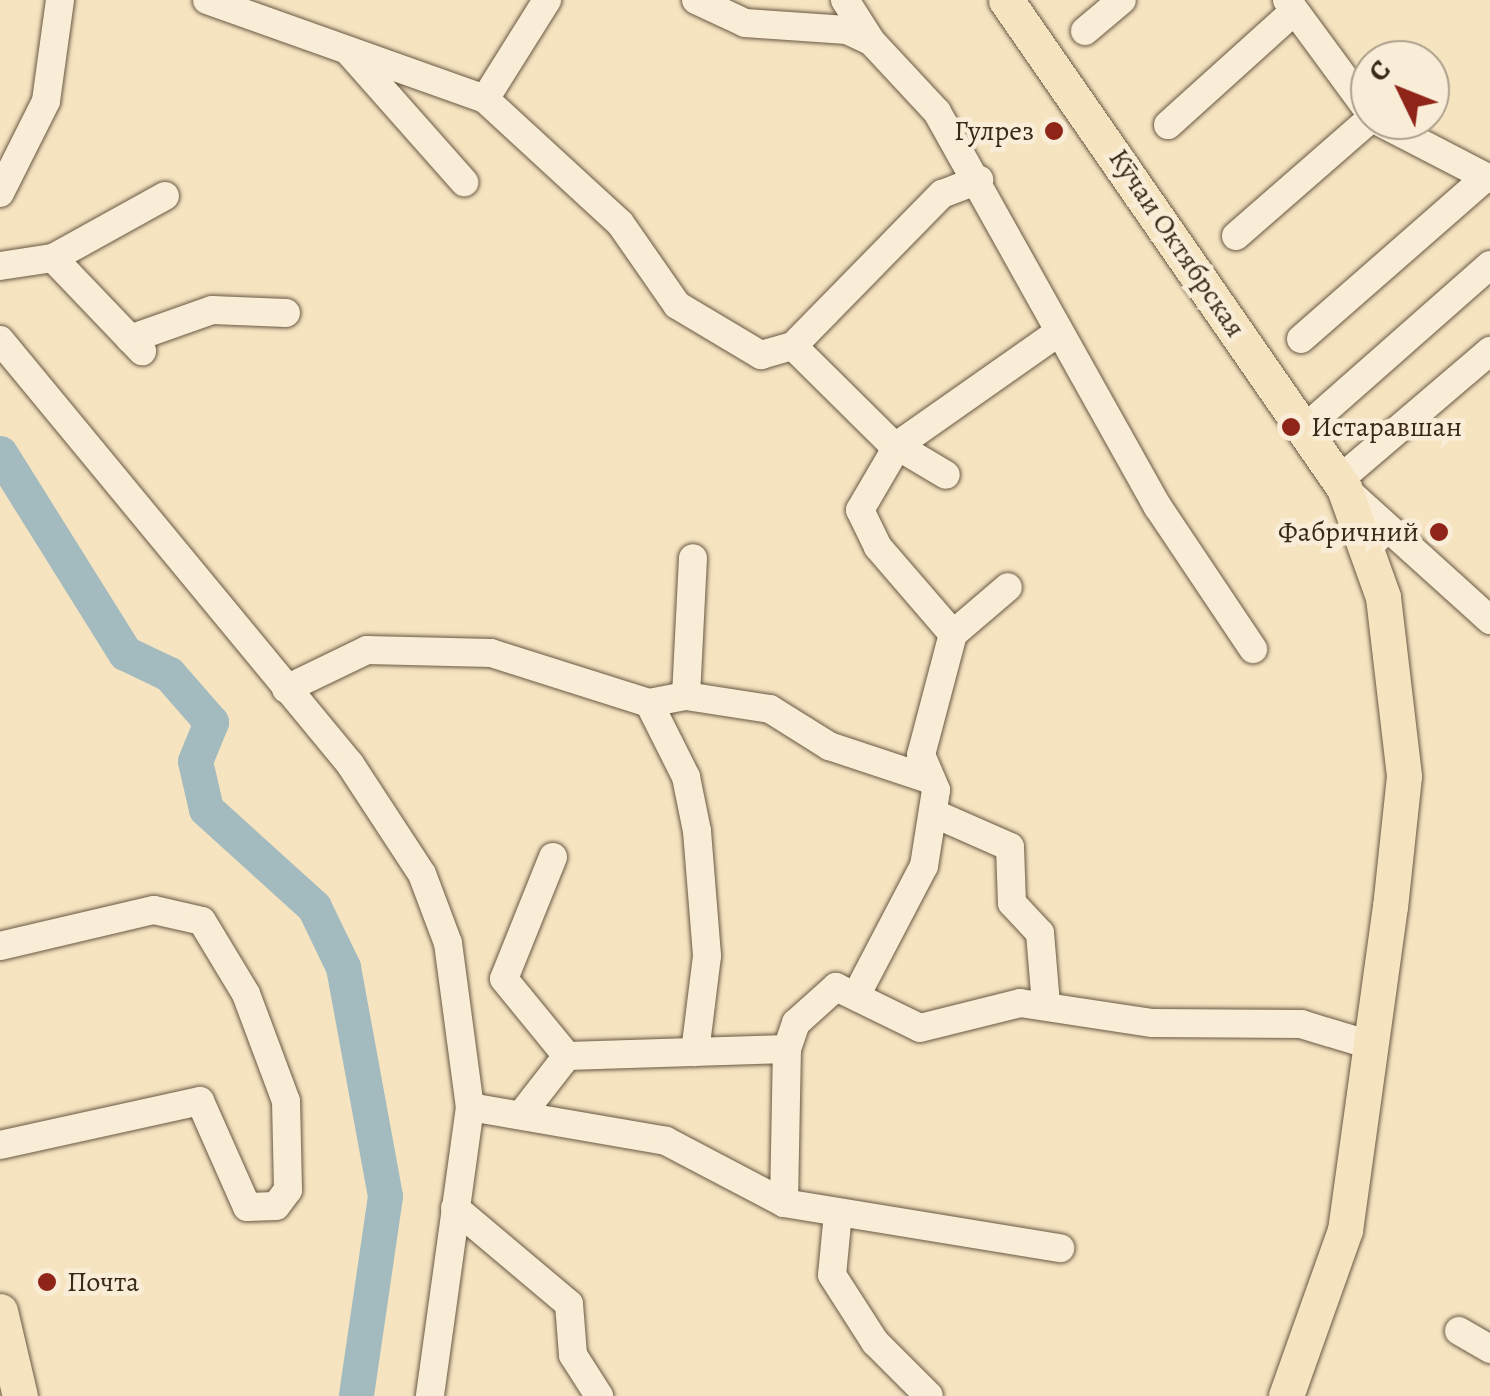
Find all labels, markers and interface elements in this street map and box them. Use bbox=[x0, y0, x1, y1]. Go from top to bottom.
north arrow bbox=[1350, 40, 1450, 140]
text: С bbox=[1360, 52, 1399, 90]
place label: Гулрез bbox=[954, 114, 1034, 148]
marker: Гулрез bbox=[1043, 120, 1065, 142]
street label: Кӯчаи Октябрская bbox=[1102, 142, 1252, 344]
place label: Истаравшан bbox=[1311, 410, 1462, 444]
marker: Истаравшан bbox=[1280, 416, 1302, 438]
place label: Фабричний bbox=[1278, 515, 1419, 549]
marker: Фабричний bbox=[1428, 521, 1450, 543]
place label: Почта bbox=[67, 1265, 139, 1299]
marker: Почта bbox=[36, 1271, 58, 1293]

